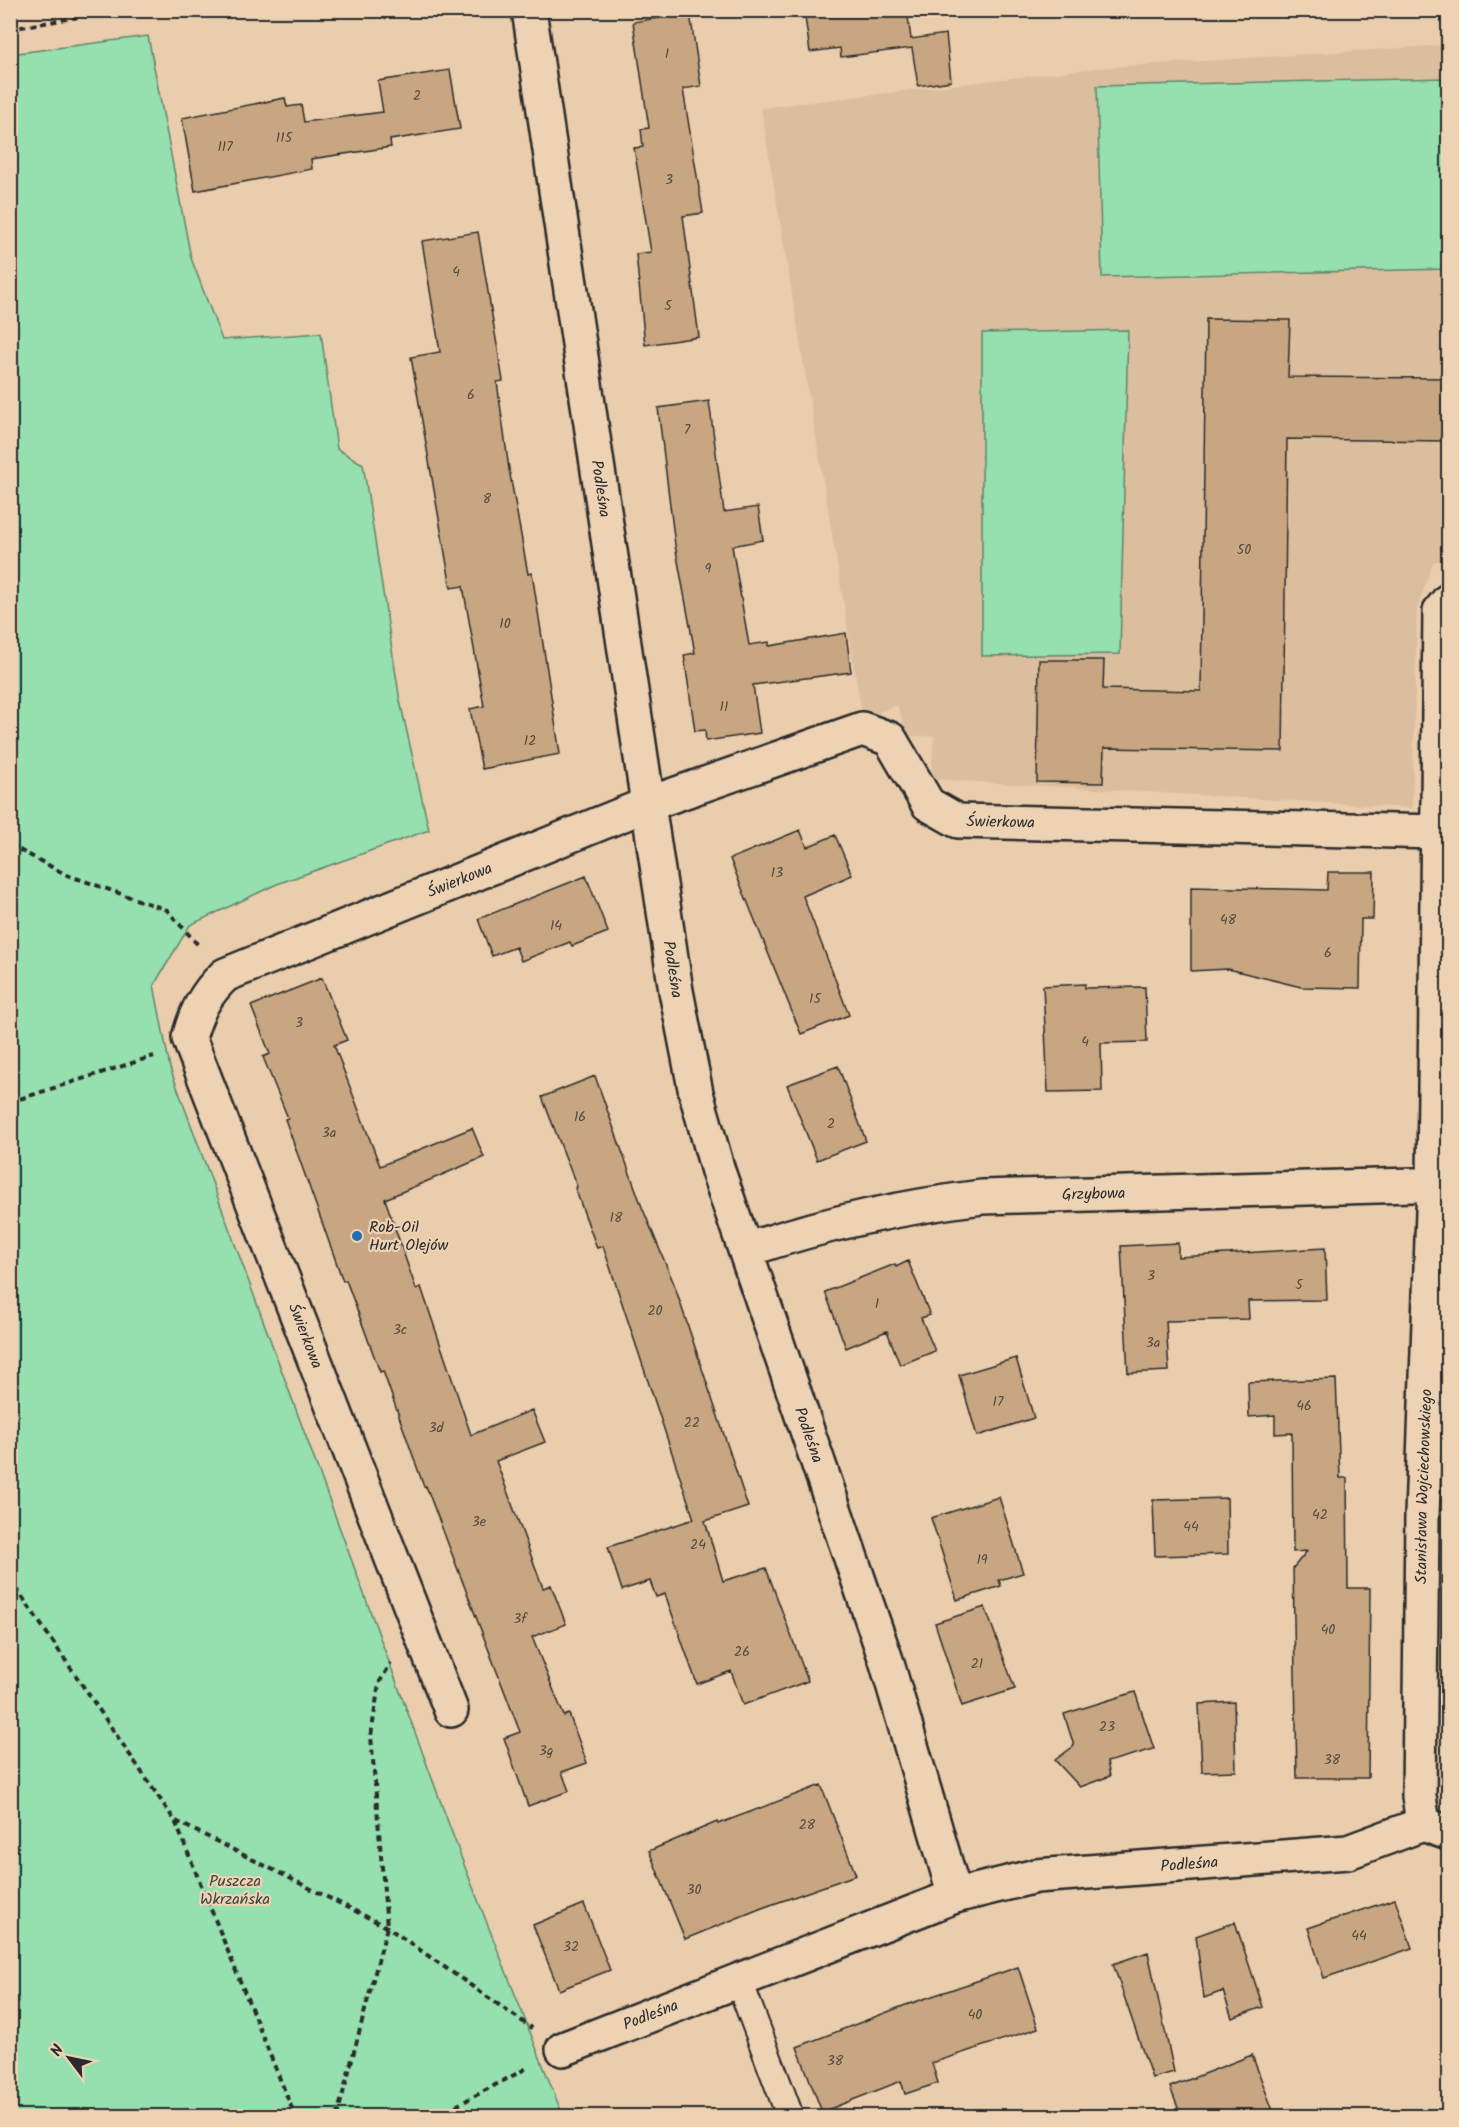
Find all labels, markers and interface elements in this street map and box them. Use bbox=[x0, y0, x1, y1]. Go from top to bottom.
house number: 1 bbox=[665, 43, 669, 65]
house number: 2 bbox=[413, 85, 421, 107]
house number: 115 bbox=[276, 127, 294, 149]
house number: 117 bbox=[217, 136, 233, 158]
house number: 3 bbox=[665, 169, 673, 191]
house number: 4 bbox=[452, 261, 460, 283]
house number: 5 bbox=[664, 295, 673, 317]
house number: 6 bbox=[467, 384, 475, 406]
house number: 7 bbox=[684, 419, 691, 441]
street label: Podleśna bbox=[584, 458, 617, 519]
house number: 8 bbox=[483, 488, 492, 510]
house number: 50 bbox=[1237, 539, 1251, 561]
house number: 9 bbox=[705, 558, 712, 580]
house number: 10 bbox=[499, 613, 511, 635]
house number: 11 bbox=[720, 696, 728, 718]
house number: 12 bbox=[524, 730, 536, 752]
street label: Świerkowa bbox=[966, 809, 1035, 835]
street label: Świerkowa bbox=[423, 856, 496, 905]
house number: 13 bbox=[771, 862, 783, 884]
house number: 48 bbox=[1220, 909, 1237, 931]
house number: 14 bbox=[550, 915, 562, 937]
street label: Podleśna bbox=[656, 939, 690, 1000]
house number: 6 bbox=[1324, 942, 1332, 964]
house number: 15 bbox=[809, 988, 822, 1010]
house number: 3 bbox=[295, 1012, 303, 1034]
house number: 4 bbox=[1081, 1031, 1089, 1053]
house number: 16 bbox=[574, 1106, 586, 1128]
house number: 2 bbox=[827, 1113, 835, 1135]
house number: 3a bbox=[322, 1122, 336, 1144]
street label: Grzybowa bbox=[1062, 1181, 1126, 1207]
house number: 18 bbox=[610, 1207, 623, 1229]
place label: Rob-Oil Hurt Olejów bbox=[369, 1215, 449, 1258]
marker: Rob-Oil Hurt Olejów bbox=[350, 1229, 364, 1243]
house number: 3 bbox=[1147, 1265, 1155, 1287]
house number: 5 bbox=[1295, 1274, 1304, 1296]
house number: 1 bbox=[875, 1293, 879, 1315]
street label: Świerkowa bbox=[281, 1300, 329, 1372]
house number: 20 bbox=[647, 1300, 663, 1322]
house number: 3c bbox=[393, 1319, 407, 1341]
house number: 3a bbox=[1146, 1332, 1160, 1354]
street label: Stanisława Wojciechowskiego bbox=[1409, 1388, 1439, 1584]
house number: 17 bbox=[993, 1391, 1004, 1413]
house number: 46 bbox=[1296, 1395, 1312, 1417]
street label: Podleśna bbox=[787, 1403, 830, 1466]
house number: 22 bbox=[684, 1412, 700, 1434]
house number: 3d bbox=[429, 1417, 445, 1439]
house number: 42 bbox=[1312, 1504, 1328, 1526]
house number: 3e bbox=[472, 1511, 487, 1533]
house number: 44 bbox=[1183, 1516, 1199, 1538]
house number: 24 bbox=[690, 1534, 706, 1556]
house number: 19 bbox=[976, 1549, 988, 1571]
house number: 3f bbox=[513, 1608, 528, 1630]
house number: 40 bbox=[1321, 1619, 1335, 1641]
house number: 26 bbox=[734, 1641, 750, 1663]
house number: 21 bbox=[971, 1653, 983, 1675]
house number: 23 bbox=[1099, 1716, 1115, 1738]
house number: 3g bbox=[539, 1740, 553, 1762]
house number: 38 bbox=[1324, 1749, 1341, 1771]
house number: 28 bbox=[799, 1814, 816, 1836]
street label: Podleśna bbox=[1159, 1850, 1219, 1879]
park label: Puszcza Wkrzańska bbox=[200, 1869, 270, 1912]
house number: 30 bbox=[687, 1879, 702, 1901]
house number: 44 bbox=[1351, 1925, 1367, 1947]
house number: 32 bbox=[563, 1936, 579, 1958]
street label: Podleśna bbox=[619, 1993, 682, 2037]
house number: 40 bbox=[968, 2004, 982, 2026]
north arrow bbox=[39, 2028, 99, 2088]
text: N bbox=[44, 2040, 71, 2062]
house number: 38 bbox=[827, 2050, 844, 2072]

